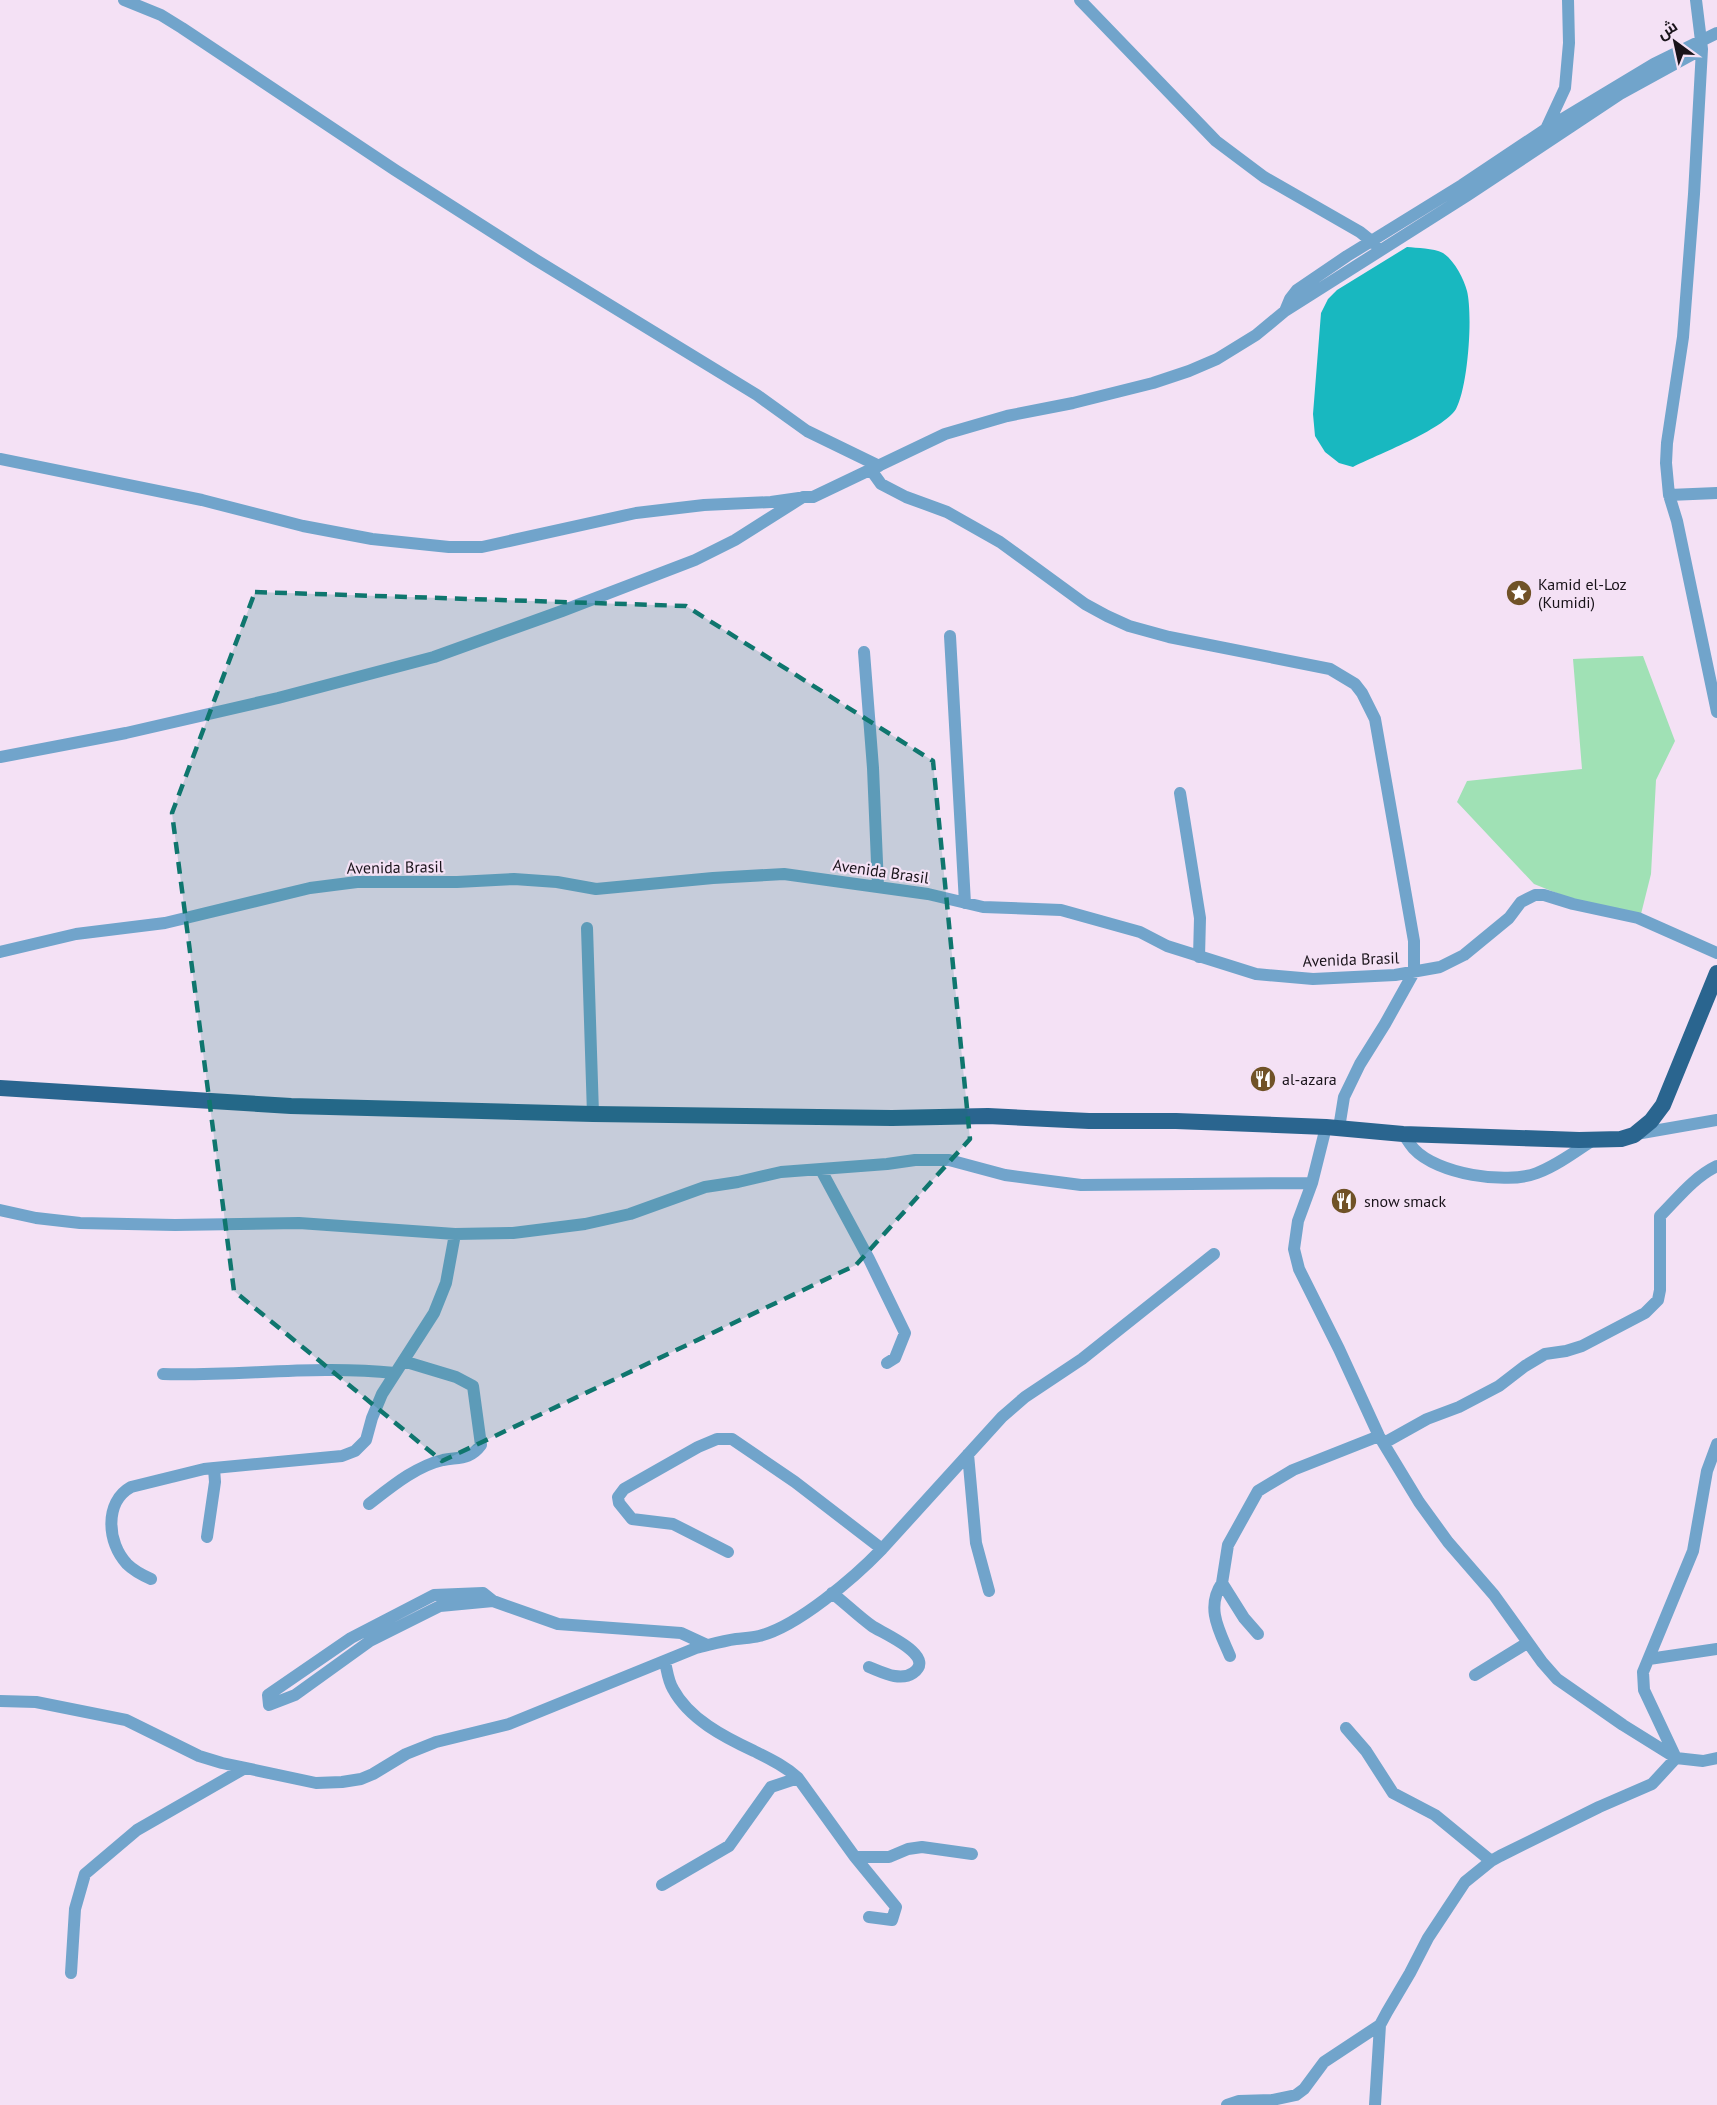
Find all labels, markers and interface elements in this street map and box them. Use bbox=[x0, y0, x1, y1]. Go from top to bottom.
north arrow bbox=[1645, 12, 1705, 72]
text: ش bbox=[1653, 15, 1681, 43]
place label: Kamid el-Loz (Kumidi) bbox=[1538, 574, 1627, 612]
place icon: Kamid el-Loz (Kumidi) bbox=[1504, 578, 1534, 608]
street label: Avenida Brasil bbox=[832, 854, 931, 888]
street label: Avenida Brasil bbox=[346, 856, 444, 878]
street label: Avenida Brasil bbox=[1302, 947, 1400, 971]
restaurant icon: al-azara bbox=[1248, 1064, 1278, 1094]
place label: al-azara bbox=[1282, 1069, 1337, 1089]
restaurant icon: snow smack bbox=[1329, 1186, 1359, 1216]
place label: snow smack bbox=[1364, 1191, 1446, 1211]

